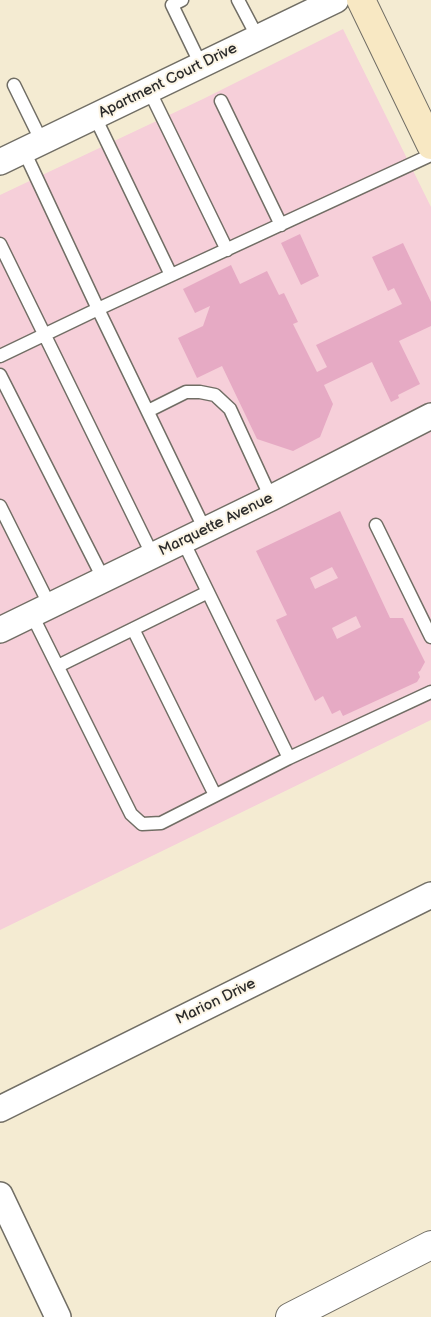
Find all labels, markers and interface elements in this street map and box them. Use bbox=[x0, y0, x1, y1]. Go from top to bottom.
street label: Apartment Court Drive bbox=[96, 40, 240, 122]
street label: Marquette Avenue bbox=[156, 490, 276, 560]
street label: Marion Drive bbox=[173, 975, 259, 1029]

